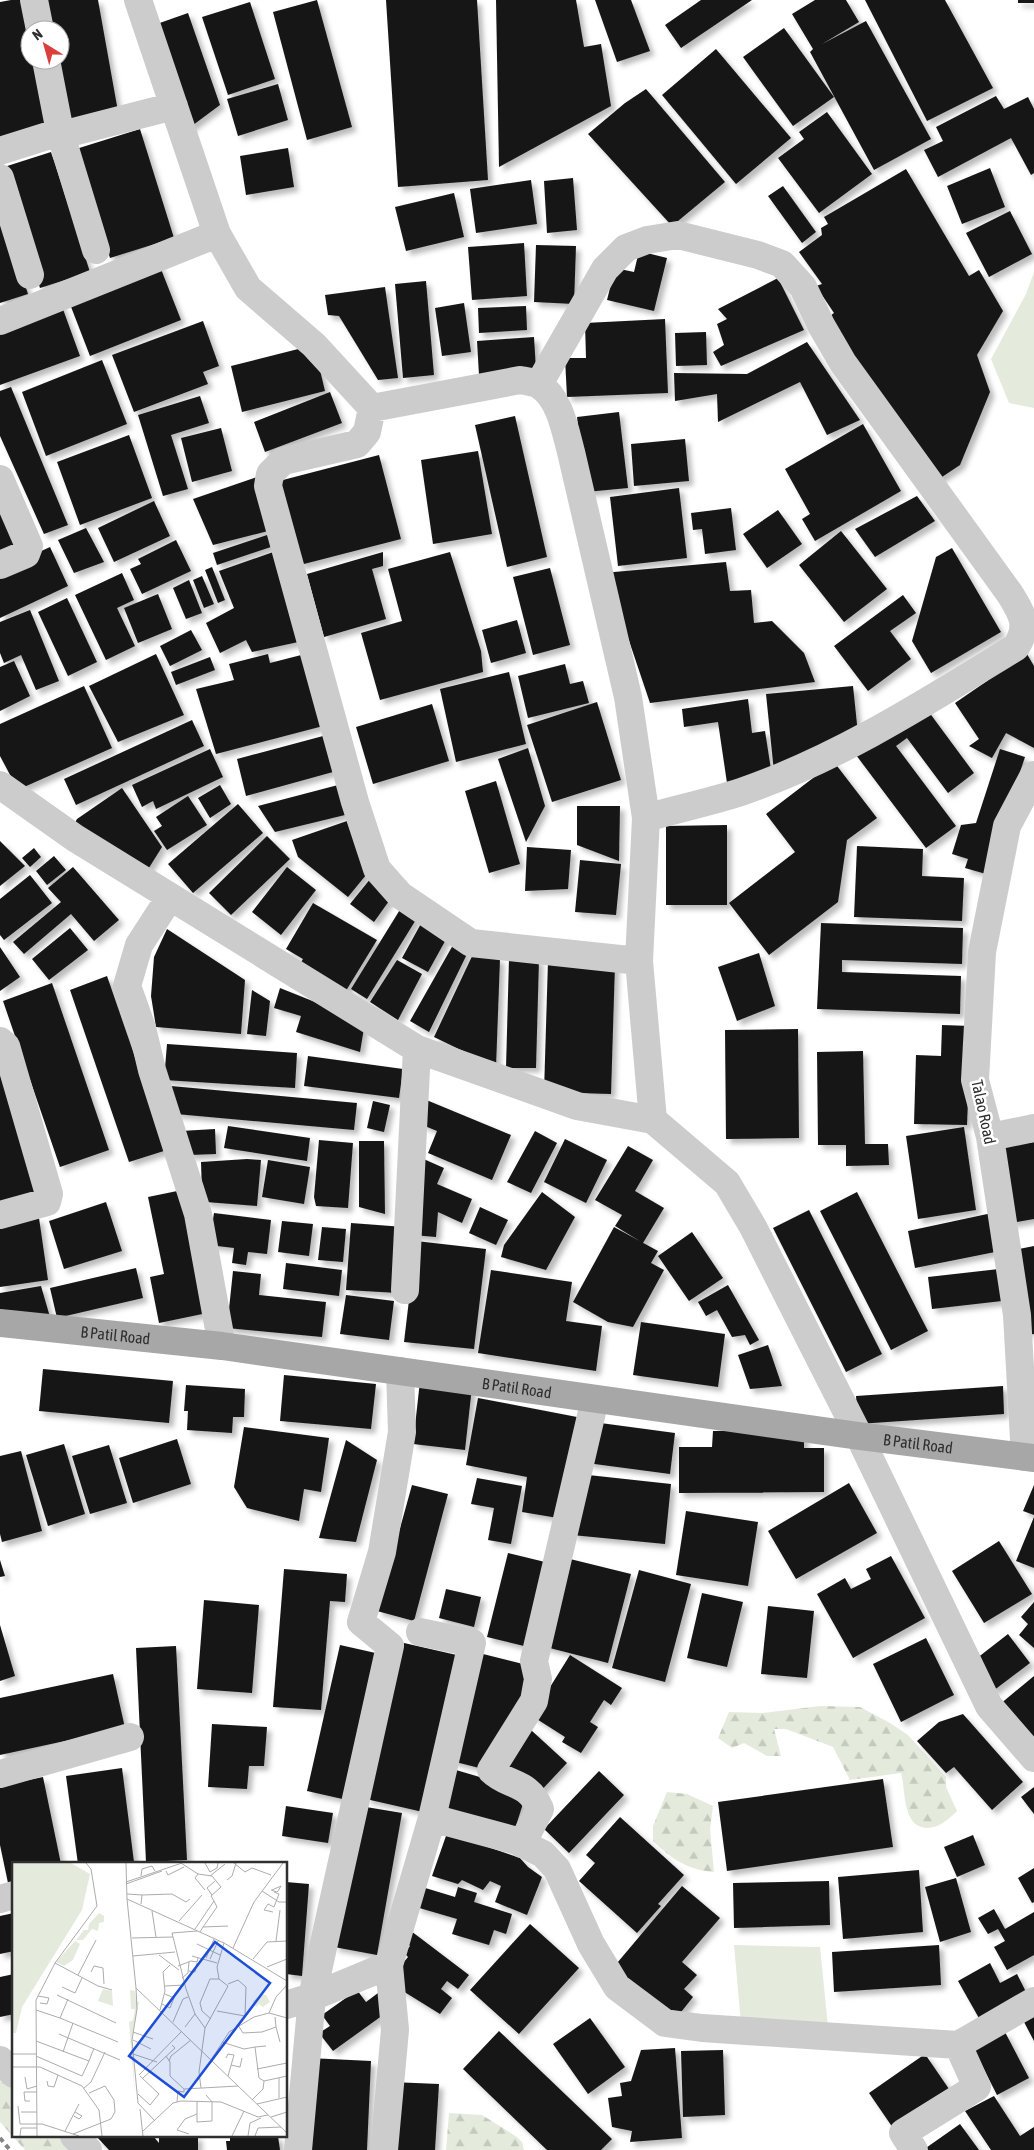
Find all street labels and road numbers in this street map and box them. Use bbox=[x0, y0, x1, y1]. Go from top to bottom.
street label: Talao Road bbox=[968, 1078, 1000, 1146]
street label: B Patil Road bbox=[80, 1322, 151, 1348]
street label: B Patil Road bbox=[481, 1374, 553, 1401]
street label: B Patil Road bbox=[882, 1430, 954, 1457]

